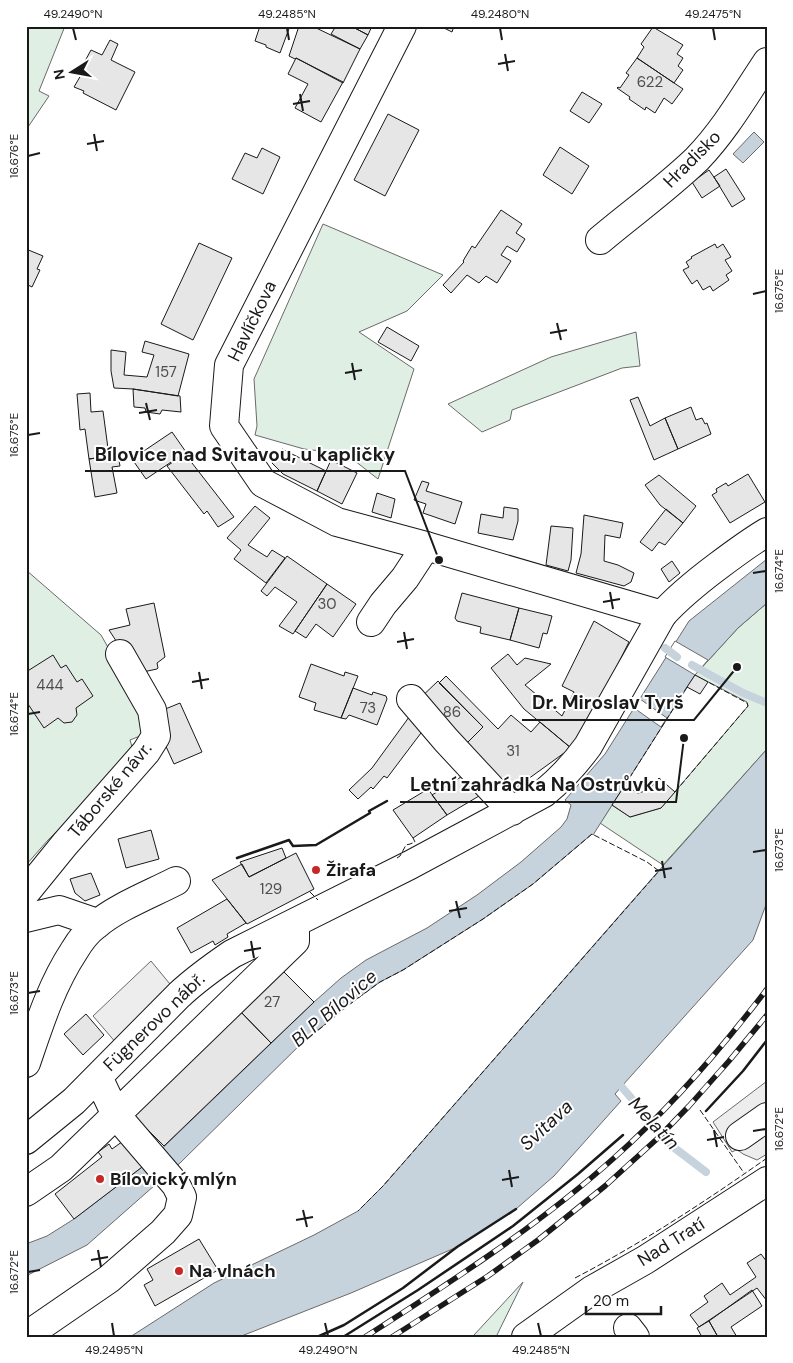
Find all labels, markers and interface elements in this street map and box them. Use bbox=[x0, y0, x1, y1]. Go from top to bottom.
text: 49.2490°N bbox=[44, 6, 102, 22]
text: 49.2485°N bbox=[258, 6, 316, 22]
text: 49.2480°N bbox=[471, 6, 529, 22]
text: 49.2475°N bbox=[685, 6, 741, 22]
north arrow bbox=[48, 48, 98, 98]
text: N bbox=[49, 68, 69, 81]
house number: 622 bbox=[637, 72, 663, 92]
street label: Hradisko bbox=[658, 125, 726, 193]
text: 16.676°E bbox=[6, 133, 22, 178]
text: 16.675°E bbox=[771, 269, 787, 313]
street label: Havlíčkova bbox=[222, 277, 282, 365]
house number: 157 bbox=[155, 362, 177, 382]
text: 16.675°E bbox=[6, 413, 22, 457]
callout: Bílovice nad Svitavou, u kapličky bbox=[85, 437, 405, 471]
text: Bílovice nad Svitavou, u kapličky bbox=[95, 442, 396, 467]
text: 16.674°E bbox=[771, 549, 787, 593]
house number: 30 bbox=[317, 594, 337, 614]
house number: 444 bbox=[36, 675, 64, 695]
callout: Dr. Miroslav Tyrš bbox=[522, 686, 694, 720]
text: Dr. Miroslav Tyrš bbox=[532, 690, 684, 715]
text: 16.674°E bbox=[6, 692, 22, 736]
house number: 73 bbox=[360, 698, 376, 718]
house number: 86 bbox=[443, 702, 461, 722]
street label: Táborské návr. bbox=[63, 737, 157, 843]
house number: 31 bbox=[506, 741, 520, 761]
callout: Letní zahrádka Na Ostrůvku bbox=[400, 768, 676, 802]
text: Letní zahrádka Na Ostrůvku bbox=[410, 772, 666, 797]
text: 16.673°E bbox=[771, 828, 787, 872]
place label: Žirafa bbox=[326, 858, 376, 882]
marker: Žirafa bbox=[310, 864, 322, 876]
house number: 129 bbox=[260, 879, 282, 899]
water label: BLP Bílovice bbox=[286, 964, 382, 1052]
street label: Fügnerovo nábř. bbox=[98, 967, 210, 1077]
text: 16.673°E bbox=[6, 971, 22, 1015]
house number: 27 bbox=[264, 992, 280, 1012]
water label: Melatín bbox=[623, 1091, 685, 1155]
water label: Svitava bbox=[514, 1094, 578, 1156]
text: 16.672°E bbox=[771, 1107, 787, 1151]
place label: Bílovický mlýn bbox=[110, 1167, 237, 1191]
marker: Bílovický mlýn bbox=[94, 1173, 106, 1185]
street label: Nad Tratí bbox=[633, 1212, 709, 1272]
text: 16.672°E bbox=[6, 1250, 22, 1294]
place label: Na vlnách bbox=[189, 1259, 276, 1283]
marker: Na vlnách bbox=[173, 1265, 185, 1277]
scale bar bbox=[586, 1283, 660, 1315]
text: 20 m bbox=[593, 1291, 629, 1311]
text: 49.2495°N bbox=[85, 1342, 143, 1358]
text: 49.2490°N bbox=[299, 1342, 357, 1358]
text: 49.2485°N bbox=[512, 1342, 570, 1358]

